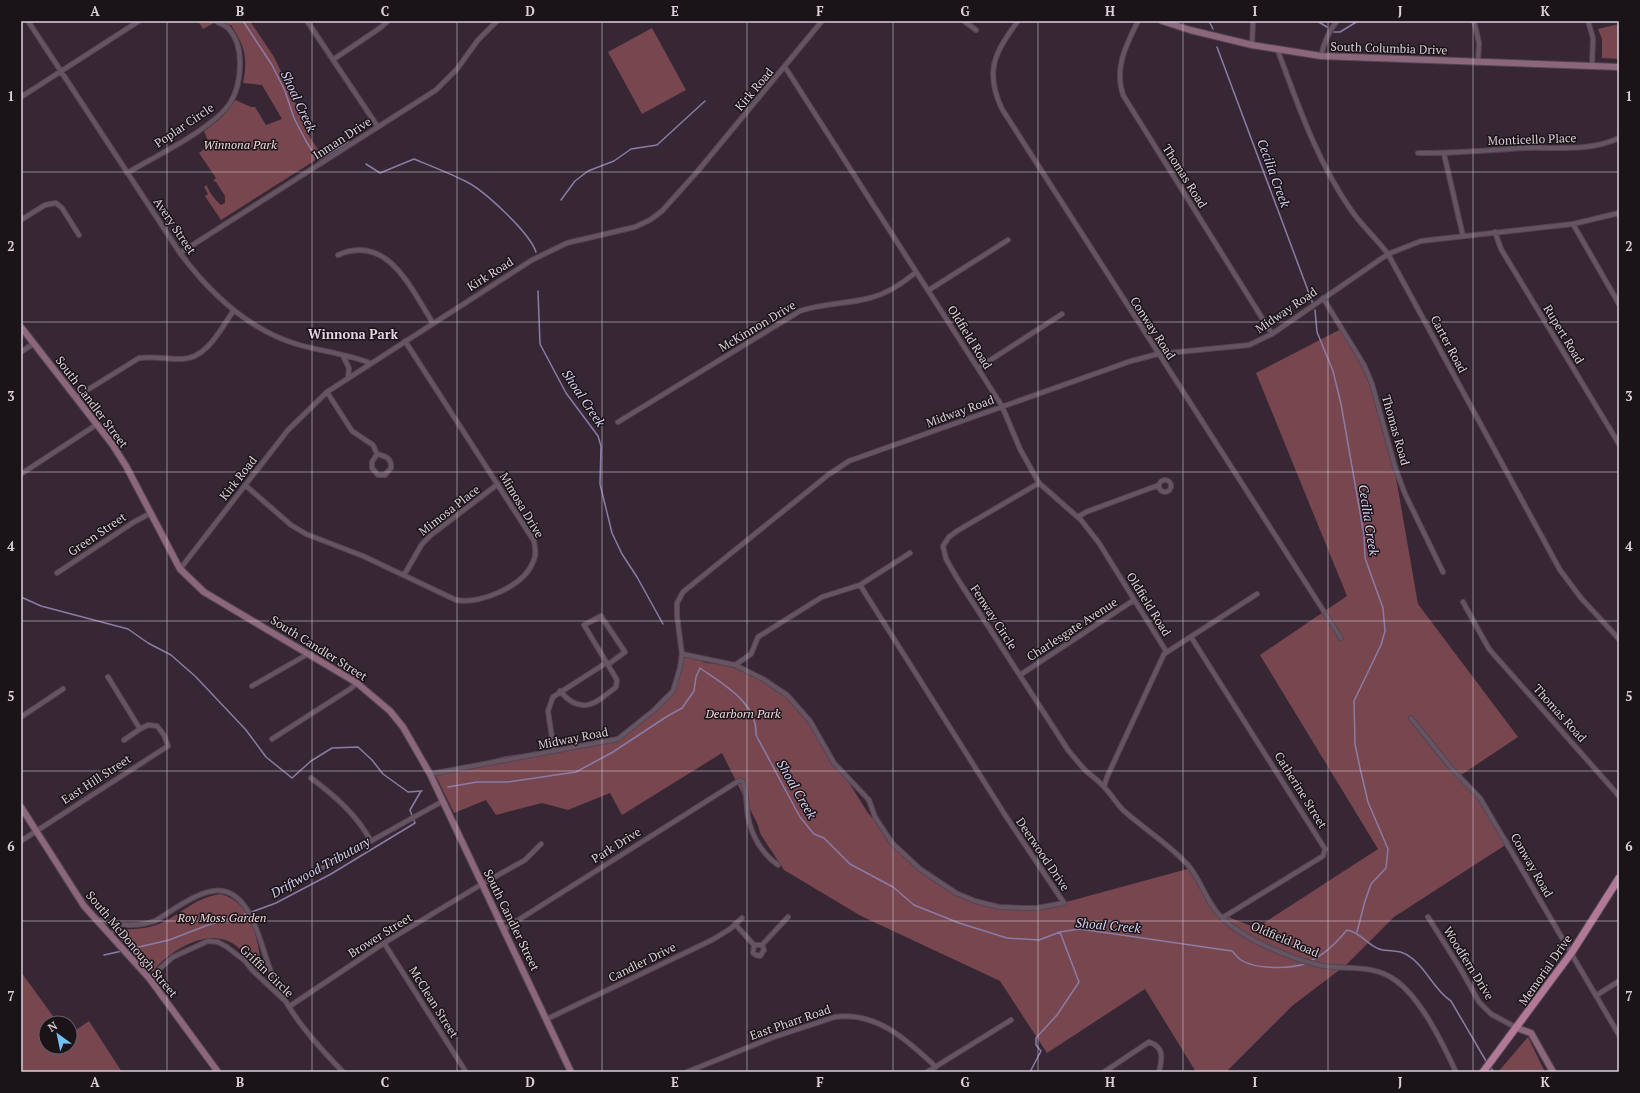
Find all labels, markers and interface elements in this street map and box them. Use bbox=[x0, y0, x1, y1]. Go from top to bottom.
text: A bbox=[90, 2, 100, 20]
text: B bbox=[236, 2, 244, 20]
text: C bbox=[381, 2, 389, 20]
text: D bbox=[525, 2, 535, 20]
text: E bbox=[671, 2, 679, 20]
text: F bbox=[816, 2, 824, 20]
text: G bbox=[960, 2, 970, 20]
text: H bbox=[1105, 2, 1115, 20]
text: I bbox=[1253, 2, 1258, 20]
text: J bbox=[1398, 2, 1403, 20]
text: K bbox=[1540, 2, 1550, 20]
street label: South Columbia Drive bbox=[1330, 38, 1448, 58]
street label: Kirk Road bbox=[732, 64, 777, 114]
water label: Shoal Creek bbox=[277, 67, 321, 135]
text: 1 bbox=[7, 87, 15, 105]
text: 1 bbox=[1625, 87, 1633, 105]
street label: Poplar Circle bbox=[151, 100, 217, 150]
street label: Inman Drive bbox=[310, 114, 374, 162]
street label: Monticello Place bbox=[1487, 130, 1577, 148]
water label: Cecilia Creek bbox=[1253, 136, 1295, 210]
park label: Winnona Park bbox=[203, 137, 277, 152]
street label: Thomas Road bbox=[1159, 141, 1211, 211]
street label: Avery Street bbox=[151, 195, 200, 258]
text: 2 bbox=[7, 237, 15, 255]
text: 2 bbox=[1625, 237, 1633, 255]
street label: Kirk Road bbox=[464, 254, 516, 294]
street label: Midway Road bbox=[1252, 284, 1320, 336]
street label: Conway Road bbox=[1127, 294, 1179, 362]
street label: McKinnon Drive bbox=[716, 297, 798, 355]
street label: Oldfield Road bbox=[944, 302, 996, 372]
street label: Rupert Road bbox=[1541, 302, 1588, 366]
street label: Carter Road bbox=[1428, 313, 1471, 376]
district label: Winnona Park bbox=[308, 325, 398, 343]
street label: South Candler Street bbox=[53, 353, 132, 451]
water label: Shoal Creek bbox=[558, 366, 610, 431]
text: 3 bbox=[7, 387, 15, 405]
text: 3 bbox=[1625, 387, 1633, 405]
street label: Midway Road bbox=[924, 392, 996, 430]
street label: Thomas Road bbox=[1379, 393, 1413, 467]
street label: Kirk Road bbox=[216, 453, 260, 503]
street label: Mimosa Drive bbox=[497, 470, 547, 540]
street label: Mimosa Place bbox=[415, 481, 483, 539]
water label: Cecilia Creek bbox=[1354, 483, 1384, 558]
street label: Green Street bbox=[65, 509, 129, 559]
text: 4 bbox=[7, 537, 15, 555]
text: 4 bbox=[1625, 537, 1633, 555]
street label: Oldfield Road bbox=[1123, 569, 1175, 639]
street label: Fenway Circle bbox=[967, 582, 1021, 652]
street label: Charlesgate Avenue bbox=[1024, 594, 1120, 664]
street label: South Candler Street bbox=[268, 612, 371, 684]
street label: Thomas Road bbox=[1530, 681, 1590, 745]
text: 5 bbox=[7, 687, 15, 705]
text: 5 bbox=[1625, 687, 1633, 705]
park label: Dearborn Park bbox=[704, 706, 781, 721]
street label: Midway Road bbox=[537, 724, 610, 752]
street label: Catherine Street bbox=[1271, 749, 1331, 832]
street label: East Hill Street bbox=[58, 751, 134, 807]
water label: Shoal Creek bbox=[773, 756, 822, 823]
street label: Deerwood Drive bbox=[1013, 814, 1073, 894]
street label: Park Drive bbox=[588, 824, 644, 866]
street label: Conway Road bbox=[1508, 830, 1557, 900]
water label: Driftwood Tributary bbox=[266, 832, 374, 902]
text: 6 bbox=[7, 837, 15, 855]
text: 6 bbox=[1625, 837, 1633, 855]
street label: South Candler Street bbox=[481, 867, 543, 974]
street label: South McDonough Street bbox=[83, 888, 181, 1001]
street label: Brower Street bbox=[345, 909, 415, 961]
park label: Roy Moss Garden bbox=[177, 910, 266, 925]
water label: Shoal Creek bbox=[1075, 913, 1142, 937]
street label: Oldfield Road bbox=[1249, 918, 1322, 960]
street label: Woodfern Drive bbox=[1440, 924, 1498, 1002]
street label: Memorial Drive bbox=[1515, 932, 1575, 1008]
street label: Candler Drive bbox=[606, 939, 678, 985]
street label: Griffin Circle bbox=[237, 942, 297, 1000]
street label: McClean Street bbox=[406, 963, 462, 1041]
text: 7 bbox=[7, 987, 15, 1005]
text: 7 bbox=[1625, 987, 1633, 1005]
street label: East Pharr Road bbox=[747, 1001, 833, 1043]
north arrow bbox=[38, 1015, 78, 1055]
text: N bbox=[45, 1018, 60, 1035]
text: A bbox=[90, 1073, 100, 1091]
text: B bbox=[236, 1073, 244, 1091]
text: C bbox=[381, 1073, 389, 1091]
text: D bbox=[525, 1073, 535, 1091]
text: E bbox=[671, 1073, 679, 1091]
text: F bbox=[816, 1073, 824, 1091]
text: G bbox=[960, 1073, 970, 1091]
text: H bbox=[1105, 1073, 1115, 1091]
text: I bbox=[1253, 1073, 1258, 1091]
text: J bbox=[1398, 1073, 1403, 1091]
text: K bbox=[1540, 1073, 1550, 1091]

